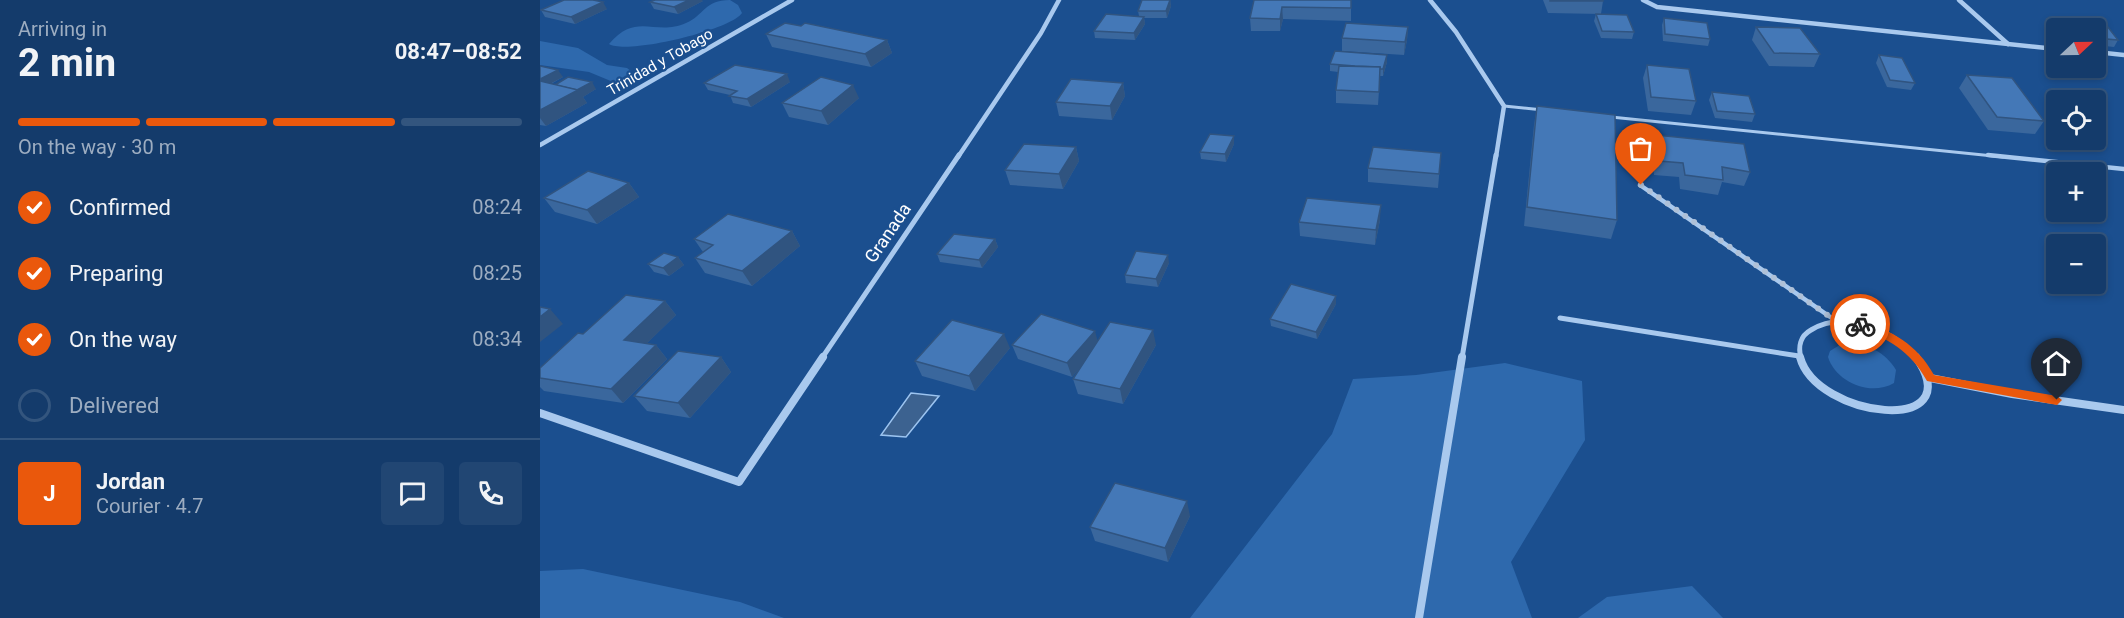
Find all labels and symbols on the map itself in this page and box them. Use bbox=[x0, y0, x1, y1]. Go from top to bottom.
north arrow bbox=[2046, 18, 2106, 78]
street label: Trinidad y Tobago bbox=[604, 25, 716, 99]
pin bbox=[1615, 123, 1666, 185]
street label: Granada bbox=[860, 199, 915, 267]
courier bbox=[1830, 294, 1890, 354]
pin bbox=[2031, 338, 2082, 400]

